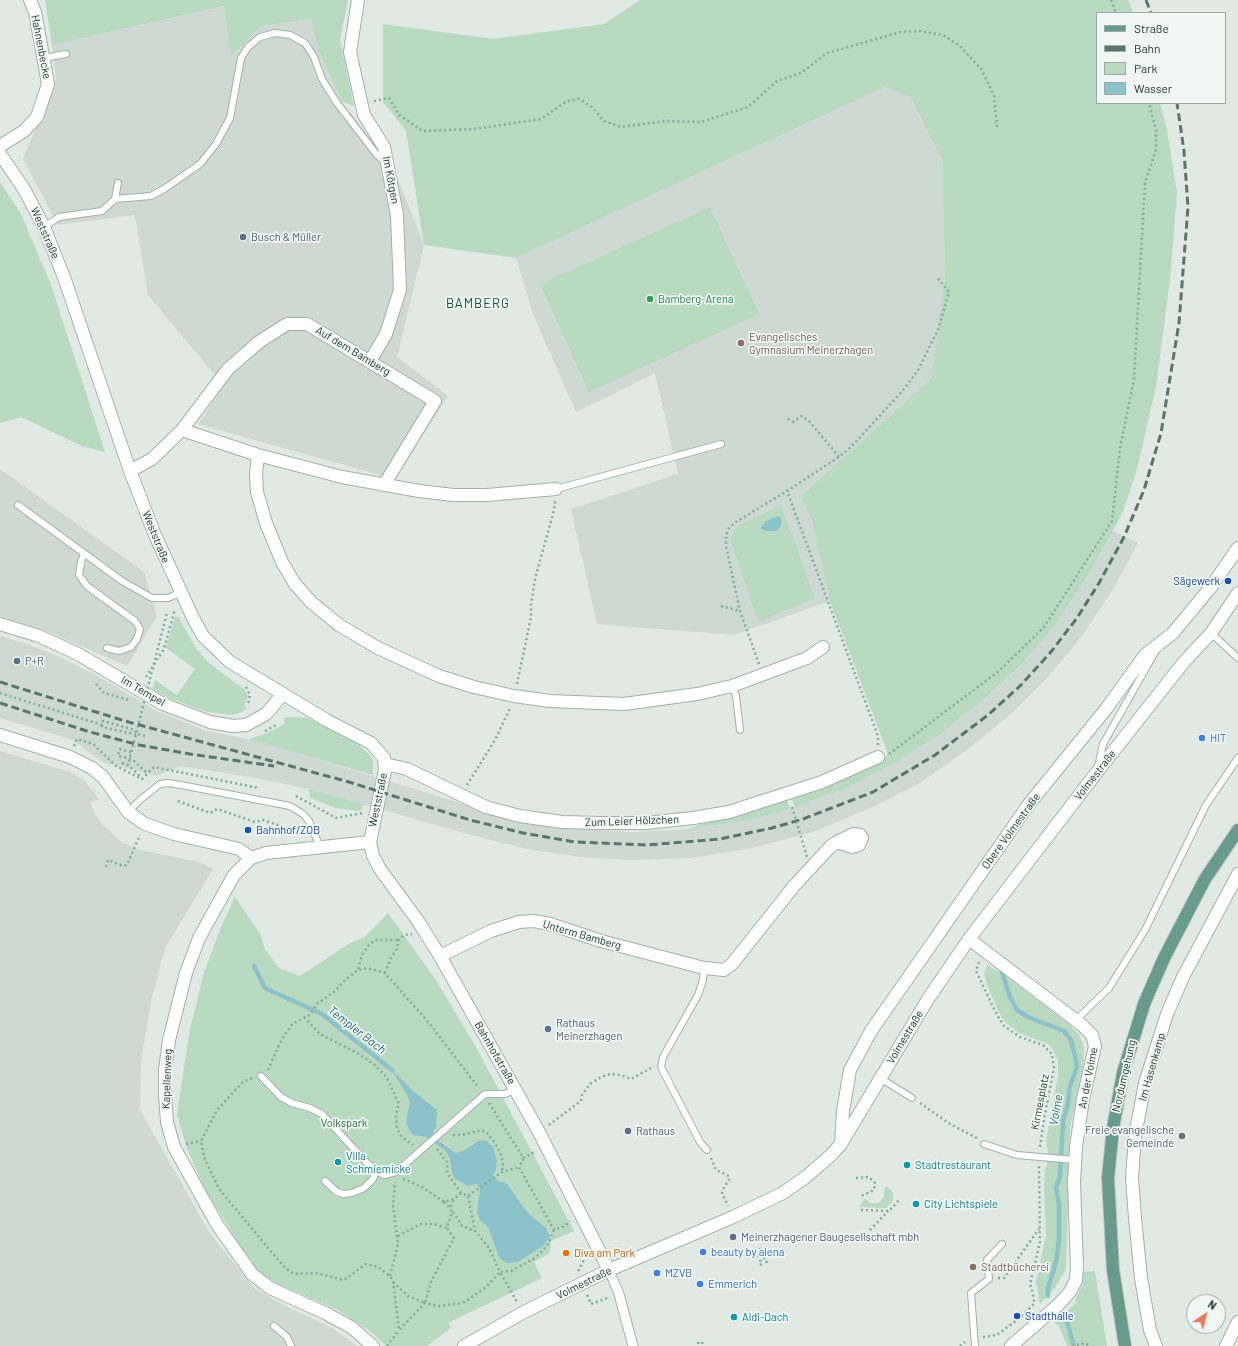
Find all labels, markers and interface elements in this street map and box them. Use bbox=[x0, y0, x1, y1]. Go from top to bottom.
legend bbox=[1096, 12, 1226, 104]
street label: Hahnenbecke bbox=[28, 14, 54, 80]
text: Straße bbox=[1134, 21, 1169, 35]
text: Bahn bbox=[1134, 41, 1161, 55]
text: Park bbox=[1134, 61, 1158, 75]
text: Wasser bbox=[1134, 81, 1172, 95]
street label: Im Kötgen bbox=[380, 155, 402, 205]
street label: Weststraße bbox=[28, 205, 62, 261]
place label: Busch & Müller bbox=[251, 230, 321, 244]
marker: Busch & Müller bbox=[238, 232, 248, 242]
place label: Bamberg-Arena bbox=[658, 292, 733, 306]
marker: Bamberg-Arena bbox=[645, 294, 655, 304]
district label: BAMBERG bbox=[446, 296, 510, 312]
street label: Auf dem Bamberg bbox=[313, 323, 393, 379]
place label: Evangelisches Gymnasium Meinerzhagen bbox=[749, 330, 873, 356]
marker: Evangelisches Gymnasium Meinerzhagen bbox=[736, 338, 746, 348]
street label: Weststraße bbox=[140, 509, 172, 565]
place label: Sägewerk bbox=[1173, 574, 1220, 588]
marker: Sägewerk bbox=[1223, 576, 1233, 586]
place label: P+R bbox=[25, 654, 44, 668]
marker: P+R bbox=[12, 656, 22, 666]
street label: Im Tempel bbox=[118, 673, 168, 709]
place label: HIT bbox=[1210, 731, 1226, 745]
marker: HIT bbox=[1197, 733, 1207, 743]
street label: Volmestraße bbox=[1071, 747, 1119, 803]
street label: Weststraße bbox=[366, 772, 390, 828]
street label: Obere Volmestraße bbox=[979, 790, 1043, 872]
street label: Zum Leier Hölzchen bbox=[585, 813, 679, 829]
place label: Bahnhof/ZOB bbox=[256, 823, 320, 837]
marker: Bahnhof/ZOB bbox=[243, 825, 253, 835]
street label: Unterm Bamberg bbox=[541, 917, 623, 953]
water label: Templer Bach bbox=[325, 1003, 389, 1057]
street label: Volmestraße bbox=[884, 1008, 926, 1066]
place label: Rathaus Meinerzhagen bbox=[556, 1016, 622, 1042]
street label: Bahnhofstraße bbox=[472, 1019, 518, 1087]
marker: Rathaus Meinerzhagen bbox=[543, 1024, 553, 1034]
street label: Im Hasenkamp bbox=[1136, 1031, 1168, 1103]
street label: Nordumgehung bbox=[1109, 1039, 1139, 1113]
street label: An der Volme bbox=[1076, 1046, 1100, 1110]
street label: Kapellenweg bbox=[159, 1049, 175, 1109]
street label: Kirmesplatz bbox=[1028, 1073, 1052, 1131]
water label: Volme bbox=[1046, 1093, 1066, 1127]
park label: Volkspark bbox=[321, 1116, 367, 1130]
place label: Freie evangelische Gemeinde bbox=[1085, 1123, 1174, 1149]
place label: Rathaus bbox=[636, 1124, 675, 1138]
marker: Rathaus bbox=[623, 1126, 633, 1136]
marker: Freie evangelische Gemeinde bbox=[1177, 1131, 1187, 1141]
place label: Villa Schmiemicke bbox=[346, 1149, 411, 1175]
marker: Villa Schmiemicke bbox=[333, 1157, 343, 1167]
place label: Stadtrestaurant bbox=[915, 1158, 991, 1172]
marker: Stadtrestaurant bbox=[902, 1160, 912, 1170]
place label: City Lichtspiele bbox=[924, 1197, 998, 1211]
marker: City Lichtspiele bbox=[911, 1199, 921, 1209]
place label: Meinerzhagener Baugesellschaft mbh bbox=[741, 1230, 919, 1244]
marker: Meinerzhagener Baugesellschaft mbh bbox=[728, 1232, 738, 1242]
place label: beauty by alena bbox=[711, 1245, 784, 1259]
place label: Diva am Park bbox=[574, 1246, 635, 1260]
marker: beauty by alena bbox=[698, 1247, 708, 1257]
marker: Diva am Park bbox=[561, 1248, 571, 1258]
place label: Stadtbücherei bbox=[981, 1260, 1049, 1274]
marker: Stadtbücherei bbox=[968, 1262, 978, 1272]
street label: Volmestraße bbox=[554, 1264, 614, 1302]
place label: MZVB bbox=[665, 1266, 692, 1280]
marker: MZVB bbox=[652, 1268, 662, 1278]
place label: Emmerich bbox=[708, 1277, 757, 1291]
marker: Emmerich bbox=[695, 1279, 705, 1289]
north arrow bbox=[1186, 1294, 1226, 1334]
text: N bbox=[1206, 1297, 1219, 1312]
place label: Stadthalle bbox=[1025, 1309, 1074, 1323]
place label: Aldi-Dach bbox=[742, 1310, 788, 1324]
marker: Stadthalle bbox=[1012, 1311, 1022, 1321]
marker: Aldi-Dach bbox=[729, 1312, 739, 1322]

